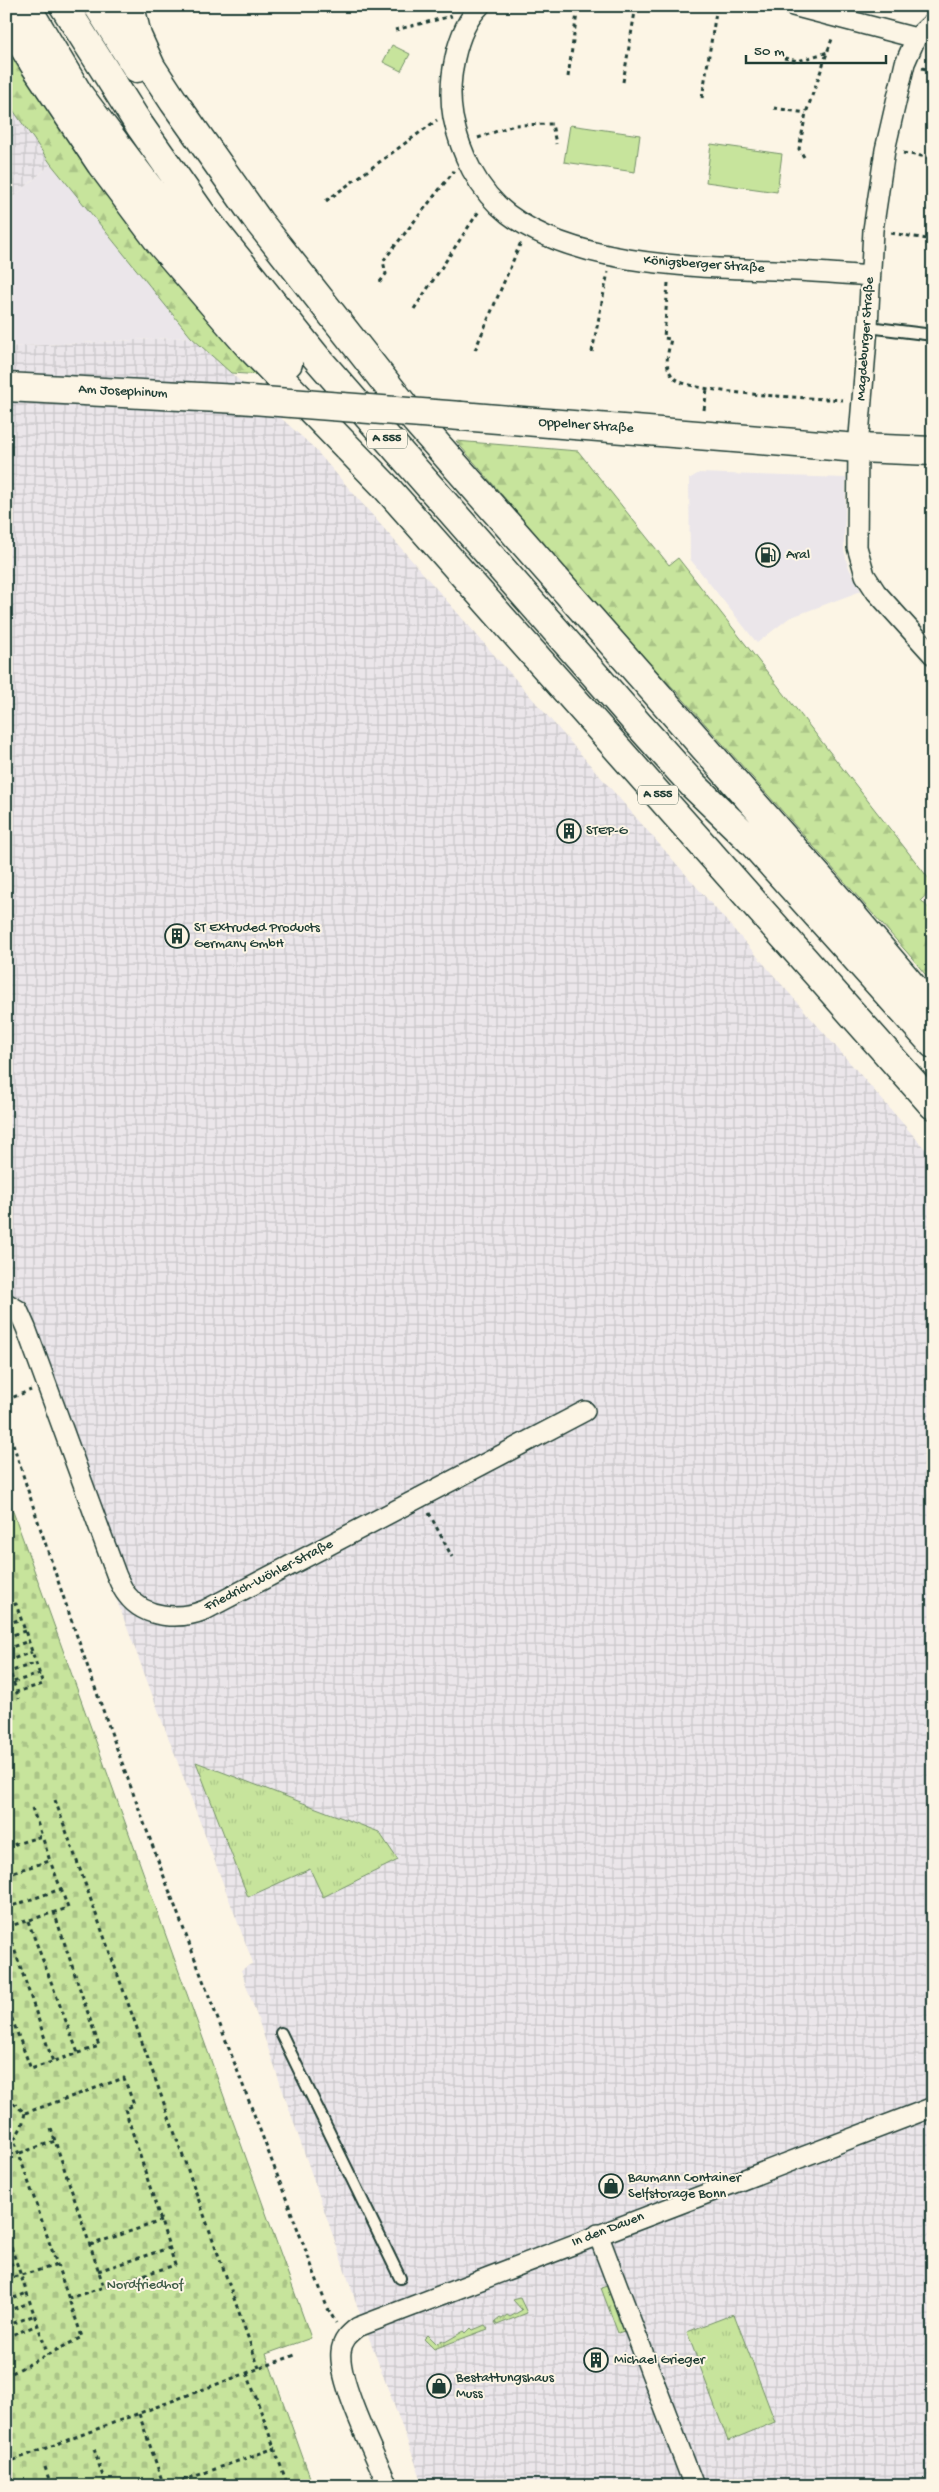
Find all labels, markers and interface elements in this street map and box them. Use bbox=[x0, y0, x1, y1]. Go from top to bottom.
scale bar bbox=[746, 32, 886, 64]
text: 50 m bbox=[754, 43, 785, 61]
street label: Königsberger Straße bbox=[643, 252, 766, 278]
street label: Magdeburger Straße bbox=[853, 276, 879, 401]
street label: Am Josephinum bbox=[78, 381, 168, 403]
street label: Oppelner Straße bbox=[538, 414, 635, 438]
road number: A 555 bbox=[367, 429, 407, 448]
fuel station icon: Aral bbox=[755, 542, 781, 568]
place label: Aral bbox=[786, 547, 810, 564]
road number: A 555 bbox=[638, 786, 678, 804]
building icon: STEP-G bbox=[556, 818, 582, 844]
place label: STEP-G bbox=[586, 823, 629, 840]
place label: ST Extruded Products Germany GmbH bbox=[194, 920, 321, 953]
building icon: ST Extruded Products Germany GmbH bbox=[164, 923, 190, 949]
street label: Friedrich-Wöhler-Straße bbox=[201, 1536, 337, 1616]
place label: Baumann Container Selfstorage Bonn bbox=[627, 2170, 742, 2203]
shop icon: Baumann Container Selfstorage Bonn bbox=[598, 2173, 624, 2199]
street label: In den Dauen bbox=[569, 2208, 647, 2252]
park label: Nordfriedhof bbox=[107, 2277, 185, 2294]
building icon: Michael Grieger bbox=[583, 2347, 609, 2373]
place label: Michael Grieger bbox=[614, 2352, 706, 2369]
place label: Bestattungshaus Muss bbox=[455, 2370, 555, 2403]
shop icon: Bestattungshaus Muss bbox=[426, 2373, 452, 2399]

